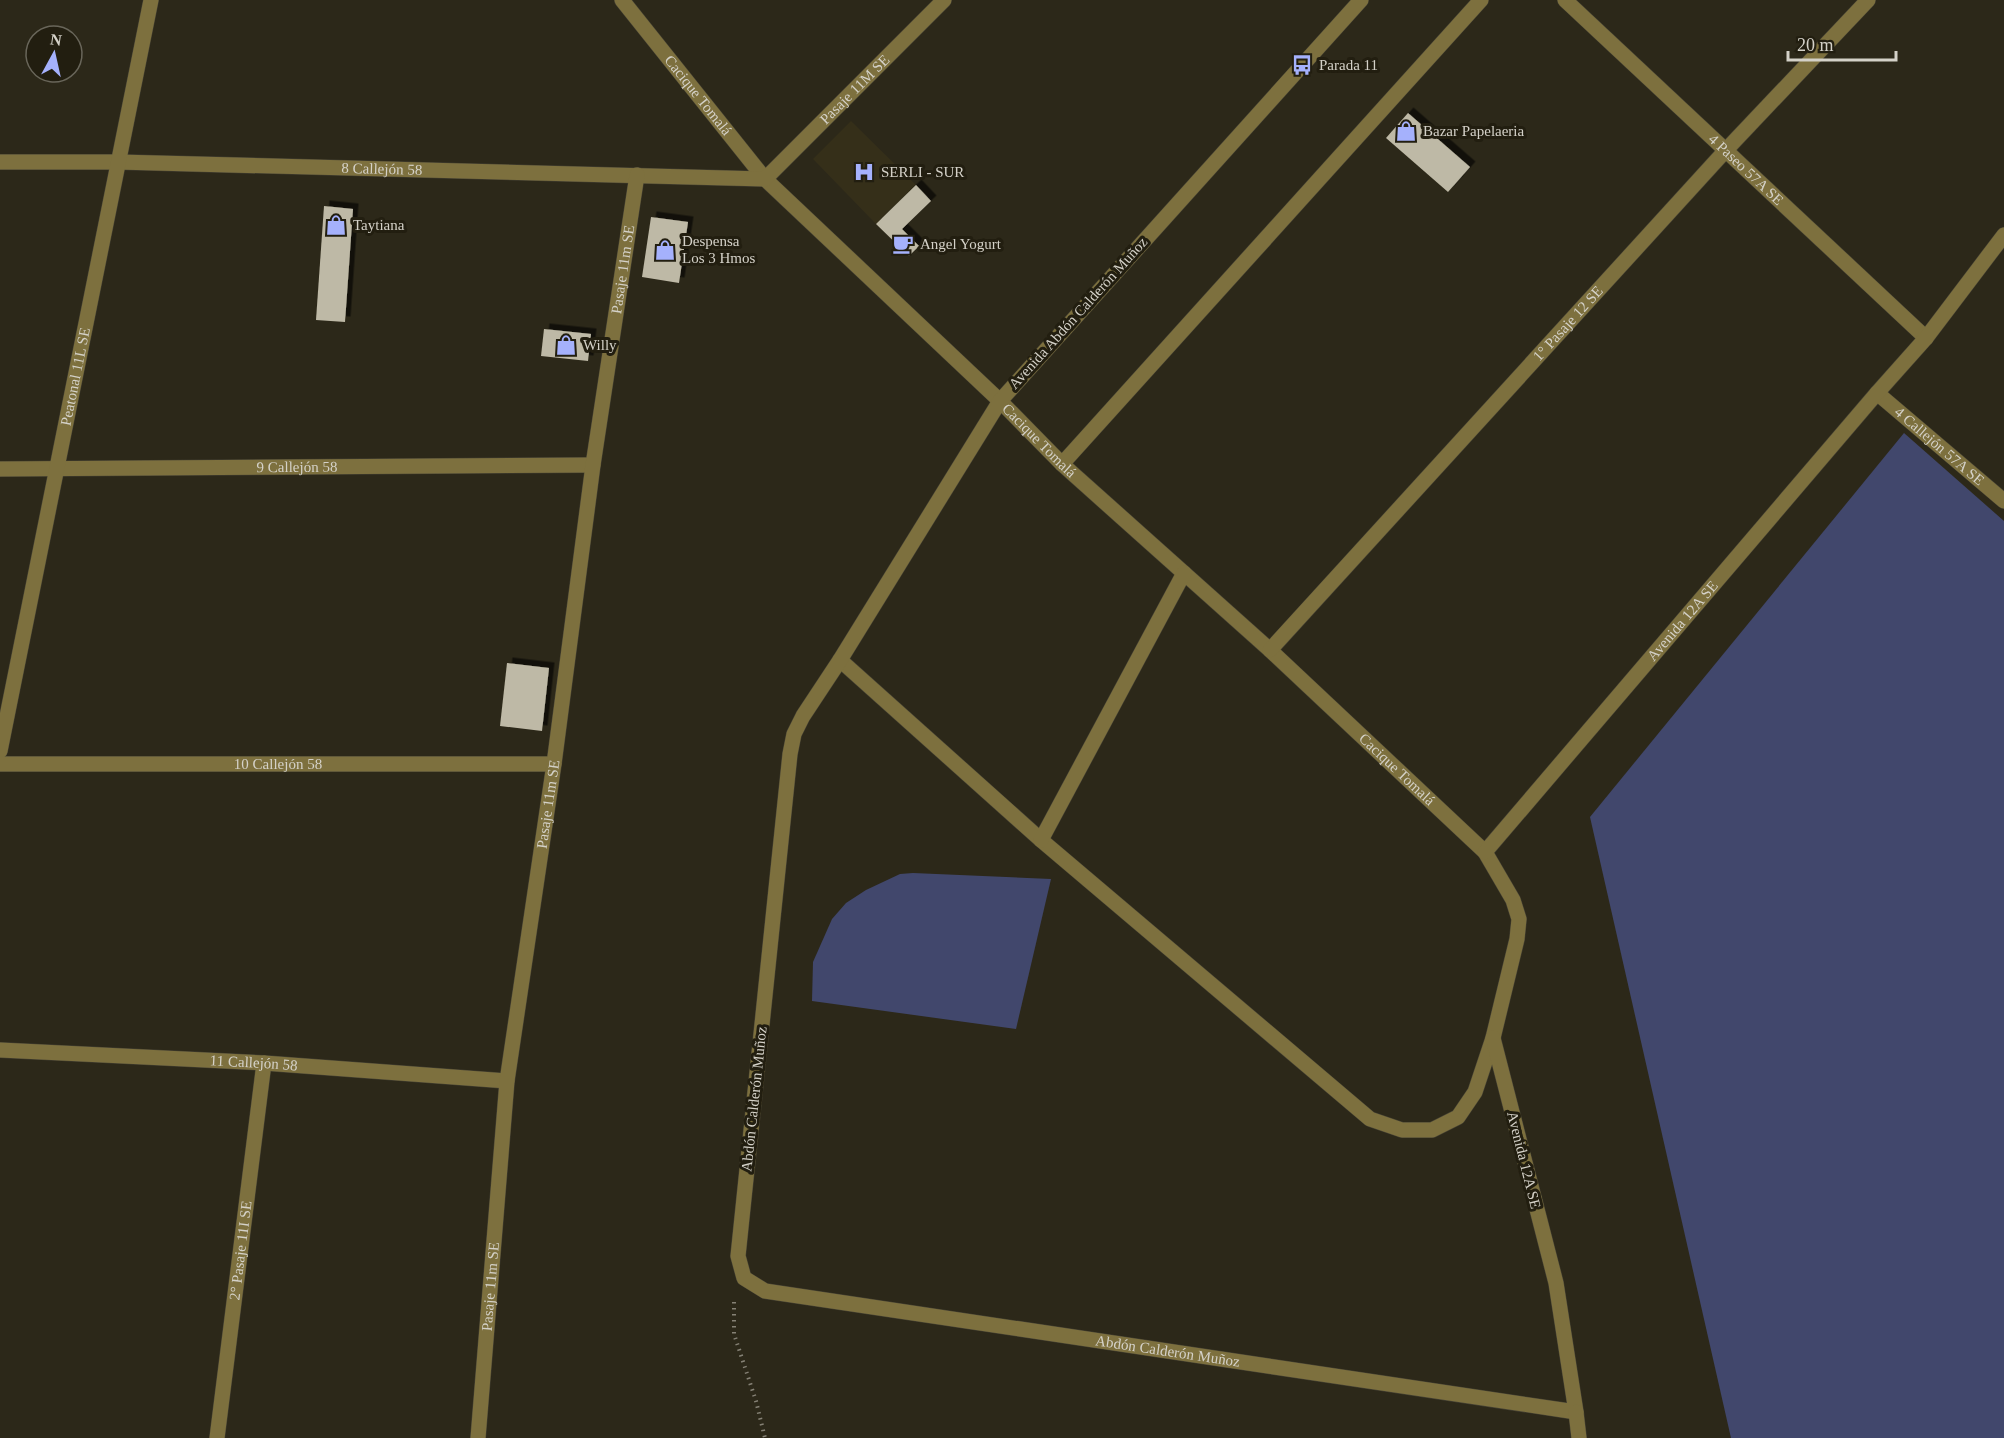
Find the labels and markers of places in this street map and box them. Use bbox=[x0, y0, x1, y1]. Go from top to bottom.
bus stop icon: Parada 11 bbox=[1290, 53, 1314, 77]
place label: Parada 11 bbox=[1319, 57, 1378, 73]
shop icon: Bazar Papelaeria bbox=[1394, 119, 1418, 143]
place label: Bazar Papelaeria bbox=[1423, 123, 1525, 139]
hospital icon: SERLI - SUR bbox=[852, 160, 876, 184]
place label: SERLI - SUR bbox=[881, 164, 964, 180]
shop icon: Taytiana bbox=[324, 213, 348, 237]
place label: Taytiana bbox=[353, 217, 405, 233]
cafe icon: Angel Yogurt bbox=[891, 232, 915, 256]
place label: Despensa Los 3 Hmos bbox=[682, 233, 756, 266]
place label: Angel Yogurt bbox=[920, 236, 1002, 252]
shop icon: Despensa Los 3 Hmos bbox=[653, 238, 677, 262]
shop icon: Willy bbox=[554, 333, 578, 357]
place label: Willy bbox=[583, 337, 617, 353]

